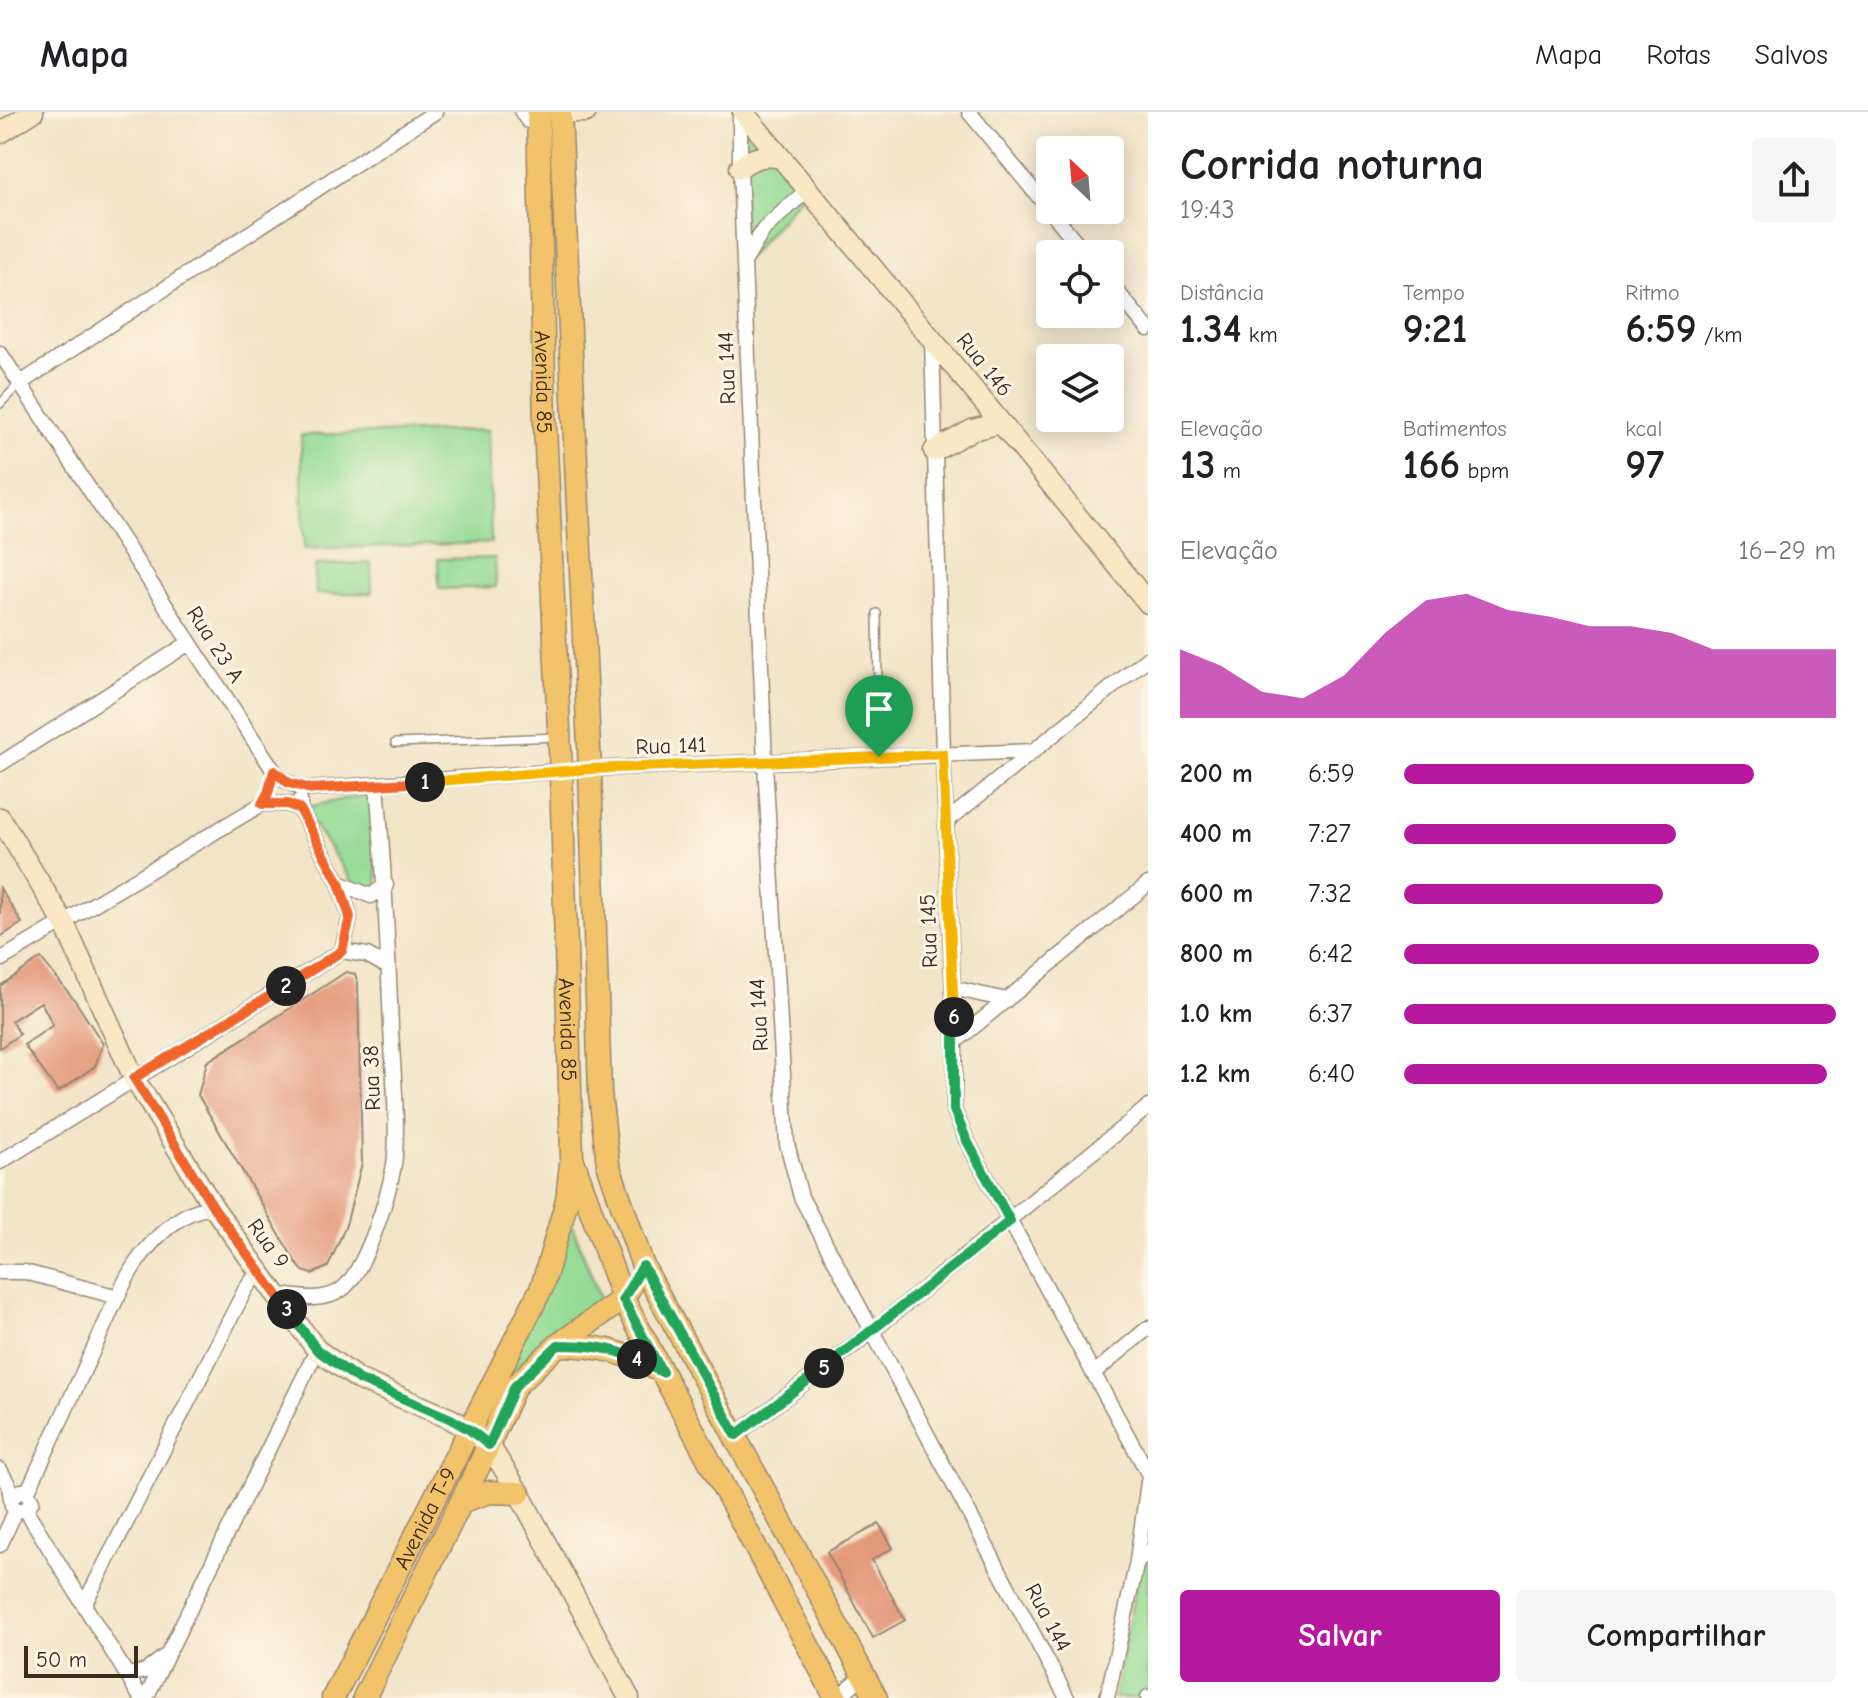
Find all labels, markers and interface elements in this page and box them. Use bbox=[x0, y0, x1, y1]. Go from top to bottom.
text: Mapa bbox=[40, 33, 129, 77]
text: Mapa bbox=[1535, 39, 1602, 71]
text: Rotas bbox=[1646, 39, 1711, 71]
text: Salvos bbox=[1755, 39, 1828, 71]
north arrow bbox=[1036, 136, 1124, 224]
map controls bbox=[1036, 136, 1124, 432]
button: share bbox=[1752, 138, 1836, 222]
text: Corrida noturna bbox=[1180, 139, 1484, 190]
text: 19:43 bbox=[1180, 195, 1235, 225]
button: locate bbox=[1036, 240, 1124, 328]
text: Distância bbox=[1180, 280, 1264, 306]
text: Tempo bbox=[1403, 280, 1465, 306]
text: Ritmo bbox=[1625, 280, 1680, 306]
text: 1.34 bbox=[1180, 306, 1241, 352]
text: 9:21 bbox=[1403, 306, 1468, 352]
text: 6:59 bbox=[1625, 306, 1697, 352]
text: km bbox=[1241, 322, 1278, 348]
text: /km bbox=[1697, 322, 1743, 348]
street label: Rua 146 bbox=[951, 328, 1018, 402]
street label: Avenida 85 bbox=[529, 330, 557, 434]
street label: Rua 144 bbox=[713, 331, 741, 405]
button: layers bbox=[1036, 344, 1124, 432]
text: Elevação bbox=[1180, 416, 1263, 442]
text: Batimentos bbox=[1403, 416, 1507, 442]
text: kcal bbox=[1625, 416, 1662, 442]
text: 13 bbox=[1180, 442, 1215, 488]
text: 166 bbox=[1403, 442, 1460, 488]
text: 97 bbox=[1625, 442, 1664, 488]
text: m bbox=[1215, 458, 1241, 484]
text: bpm bbox=[1460, 458, 1509, 484]
text: Elevação bbox=[1180, 536, 1278, 566]
text: 16–29 m bbox=[1738, 536, 1836, 566]
street label: Rua 23 A bbox=[181, 601, 250, 688]
pin bbox=[845, 675, 913, 757]
icon: arrive bbox=[857, 687, 901, 731]
street label: Rua 141 bbox=[635, 732, 707, 760]
text: 200 m bbox=[1180, 759, 1253, 789]
text: 6:59 bbox=[1308, 759, 1355, 789]
pin: 1 bbox=[405, 762, 445, 802]
text: 1 bbox=[421, 769, 429, 795]
text: 400 m bbox=[1180, 819, 1252, 849]
text: 7:27 bbox=[1308, 819, 1351, 849]
text: 600 m bbox=[1180, 879, 1253, 909]
text: 7:32 bbox=[1308, 879, 1352, 909]
street label: Rua 145 bbox=[915, 893, 943, 969]
text: 800 m bbox=[1180, 939, 1253, 969]
text: 6:42 bbox=[1308, 939, 1353, 969]
pin: 2 bbox=[266, 966, 306, 1006]
text: 2 bbox=[281, 973, 291, 999]
street label: Avenida 85 bbox=[553, 977, 582, 1082]
street label: Rua 144 bbox=[744, 978, 774, 1052]
pin: 6 bbox=[934, 997, 974, 1037]
text: 1.0 km bbox=[1180, 999, 1252, 1029]
text: 6:37 bbox=[1308, 999, 1352, 1029]
text: 6 bbox=[948, 1004, 960, 1030]
street label: Rua 38 bbox=[358, 1045, 386, 1111]
text: 1.2 km bbox=[1180, 1059, 1251, 1089]
text: 6:40 bbox=[1308, 1059, 1355, 1089]
street label: Rua 9 bbox=[242, 1214, 295, 1273]
pin: 3 bbox=[267, 1289, 307, 1329]
text: 3 bbox=[282, 1296, 292, 1322]
pin: 4 bbox=[617, 1339, 657, 1379]
text: 4 bbox=[632, 1346, 642, 1372]
pin: 5 bbox=[804, 1348, 844, 1388]
text: 5 bbox=[818, 1355, 830, 1381]
street label: Avenida T-9 bbox=[389, 1463, 462, 1574]
street label: Rua 144 bbox=[1019, 1579, 1077, 1656]
button: Salvar bbox=[1180, 1590, 1500, 1682]
button: Compartilhar bbox=[1516, 1590, 1836, 1682]
scale bar bbox=[24, 1642, 138, 1678]
text: 50 m bbox=[36, 1647, 87, 1673]

